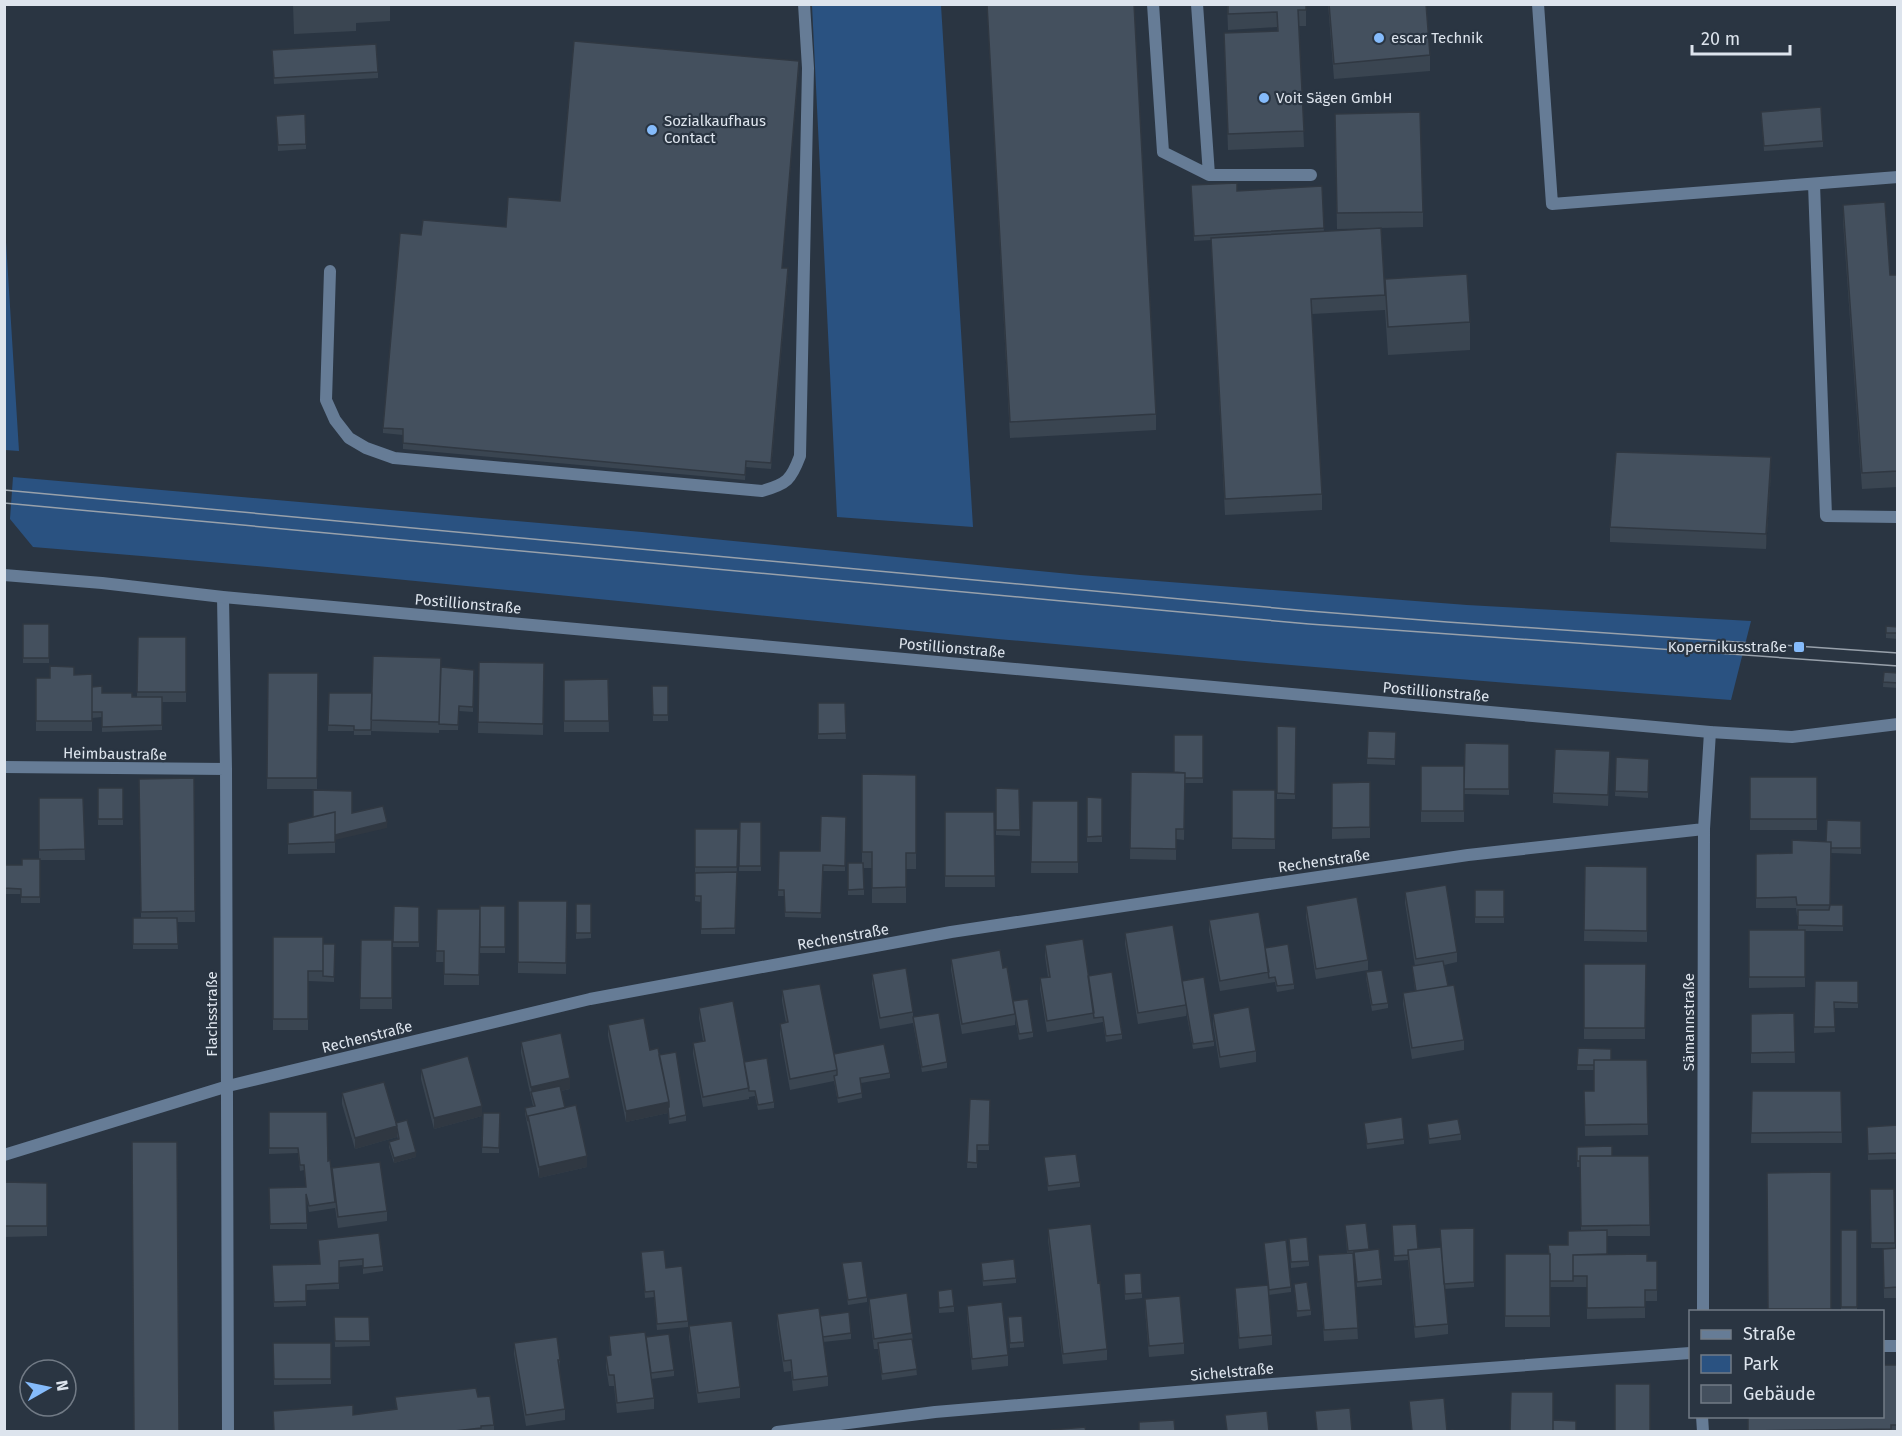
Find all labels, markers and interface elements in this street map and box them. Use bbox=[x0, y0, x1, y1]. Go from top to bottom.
scale bar bbox=[1692, 18, 1790, 56]
text: 20 m bbox=[1701, 28, 1740, 50]
place label: escar Technik bbox=[1391, 29, 1483, 47]
marker: escar Technik bbox=[1372, 31, 1386, 45]
place label: Voit Sägen GmbH bbox=[1276, 89, 1392, 107]
marker: Voit Sägen GmbH bbox=[1257, 91, 1271, 105]
place label: Sozialkaufhaus Contact bbox=[664, 112, 766, 147]
marker: Sozialkaufhaus Contact bbox=[645, 123, 659, 137]
street label: Postillionstraße bbox=[414, 590, 522, 618]
street label: Postillionstraße bbox=[898, 634, 1006, 662]
place label: Kopernikusstraße bbox=[1668, 638, 1787, 656]
marker: Kopernikusstraße bbox=[1792, 640, 1806, 654]
street label: Postillionstraße bbox=[1382, 678, 1490, 706]
street label: Heimbaustraße bbox=[63, 744, 167, 764]
street label: Rechenstraße bbox=[1277, 846, 1371, 876]
street label: Rechenstraße bbox=[796, 920, 890, 954]
street label: Flachsstraße bbox=[203, 971, 221, 1057]
street label: Sämannstraße bbox=[1680, 973, 1698, 1071]
street label: Rechenstraße bbox=[320, 1017, 414, 1057]
legend bbox=[1689, 1310, 1884, 1418]
text: Straße bbox=[1743, 1323, 1796, 1345]
text: Park bbox=[1743, 1353, 1779, 1375]
north arrow bbox=[18, 1358, 78, 1418]
street label: Sichelstraße bbox=[1189, 1359, 1275, 1385]
text: N bbox=[52, 1379, 73, 1392]
text: Gebäude bbox=[1743, 1383, 1816, 1405]

